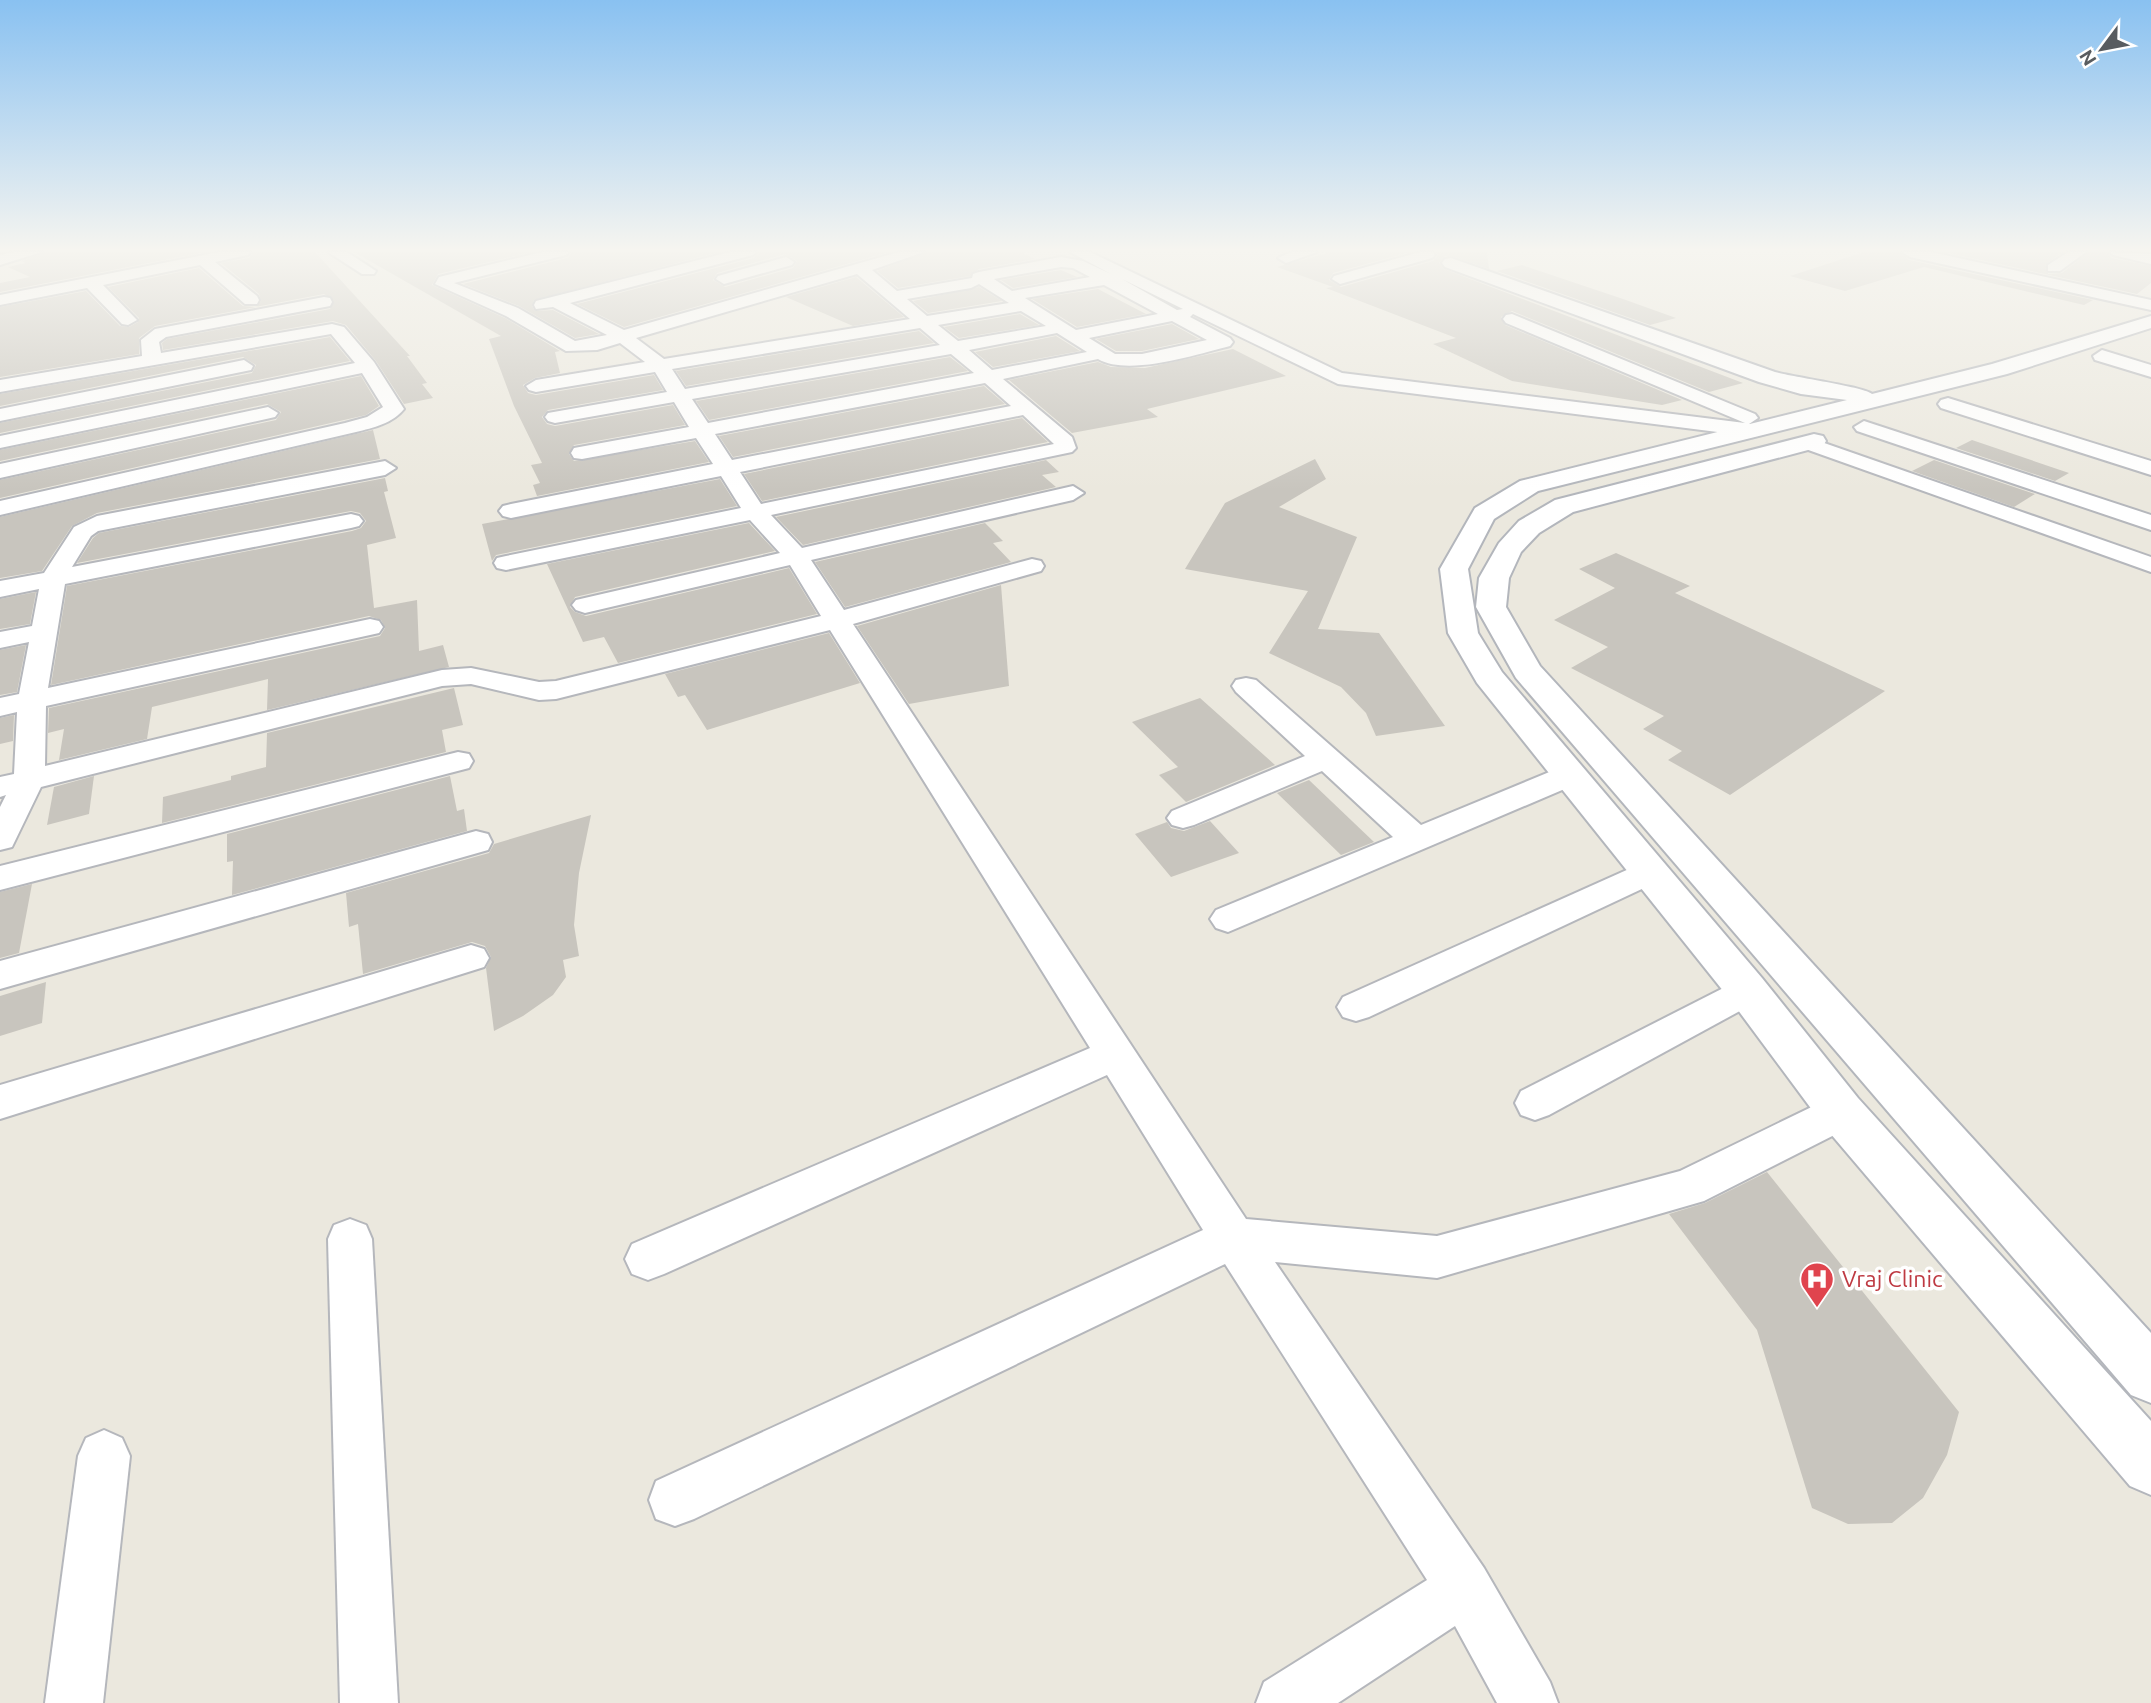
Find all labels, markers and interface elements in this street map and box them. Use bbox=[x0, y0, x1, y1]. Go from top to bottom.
north arrow bbox=[2067, 14, 2137, 84]
text: N bbox=[2074, 46, 2101, 70]
hospital icon: Vraj Clinic bbox=[1798, 1260, 1836, 1309]
place label: Vraj Clinic bbox=[1842, 1266, 1943, 1291]

